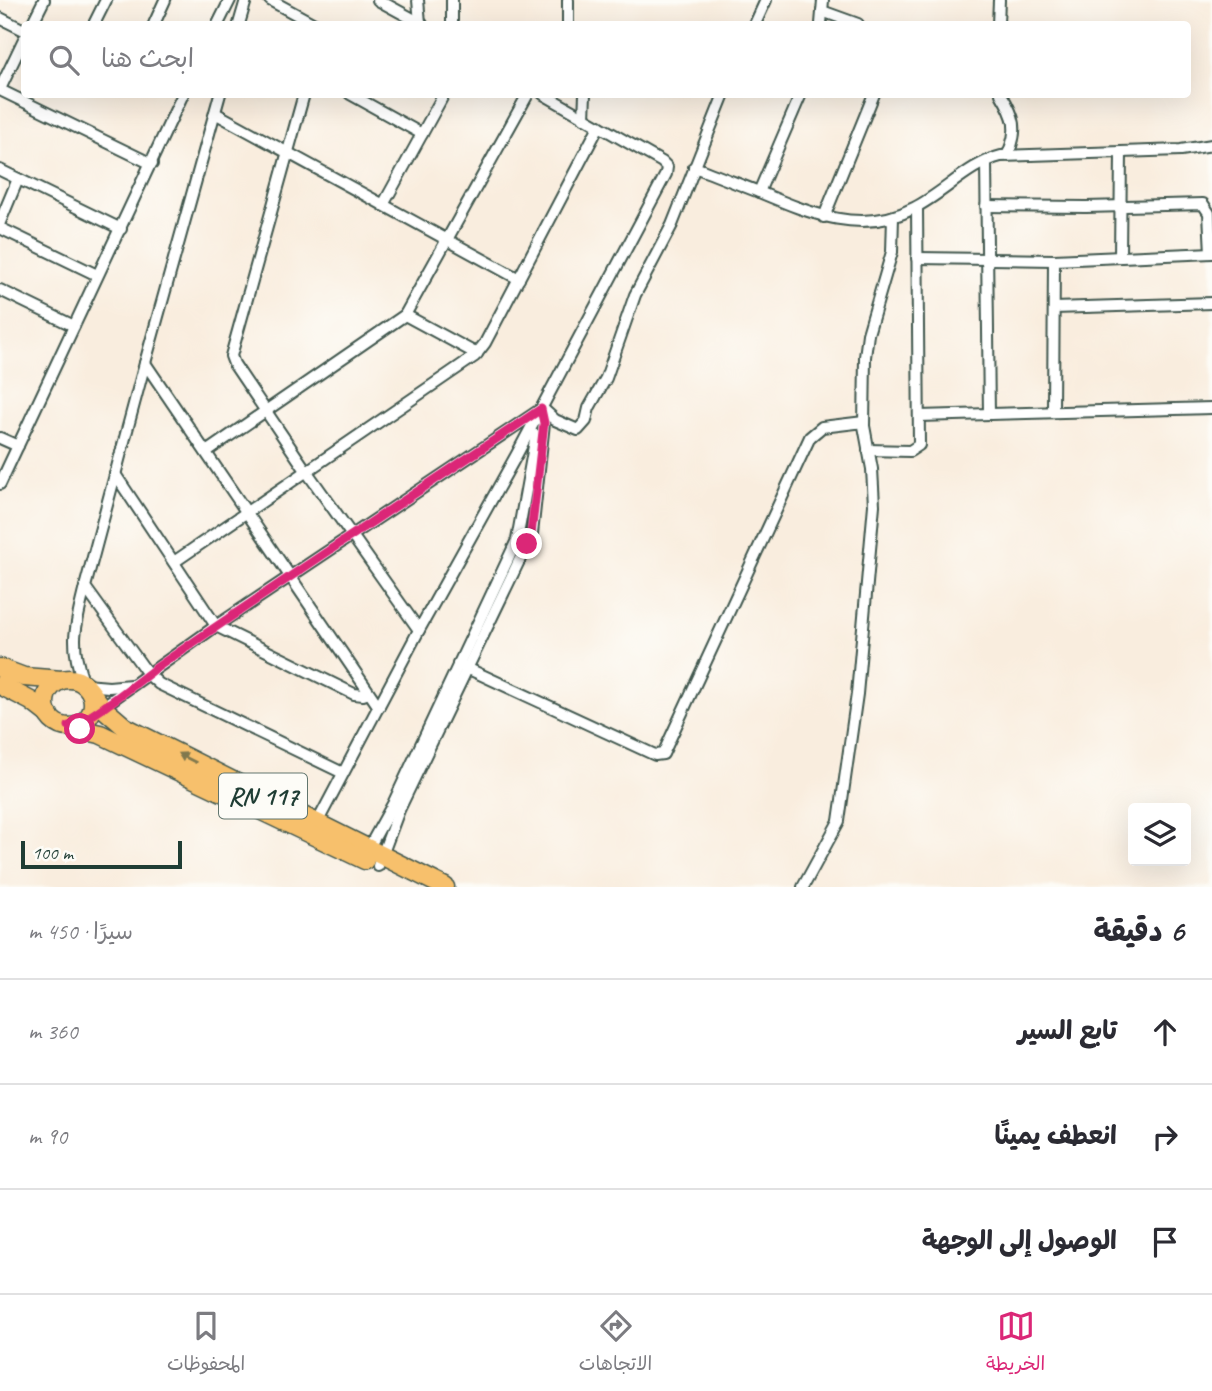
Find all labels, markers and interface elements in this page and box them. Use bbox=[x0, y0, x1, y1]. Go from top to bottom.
search box bbox=[21, 21, 1191, 98]
icon: search bbox=[45, 41, 83, 79]
text: ابحث هنا bbox=[101, 42, 194, 75]
route end bbox=[511, 528, 542, 559]
route start bbox=[64, 713, 95, 744]
one-way arrow bbox=[177, 752, 197, 763]
road number: RN 117 bbox=[219, 774, 307, 818]
map controls bbox=[1128, 803, 1191, 866]
button: layers bbox=[1128, 803, 1191, 866]
scale bar bbox=[21, 838, 182, 870]
text: 100 m bbox=[32, 841, 73, 865]
text: 6 دقيقة bbox=[1093, 912, 1184, 950]
text: سيرًا · 450 m bbox=[28, 917, 133, 946]
icon: ahead bbox=[1146, 1013, 1184, 1051]
text: تابع السير bbox=[1018, 1014, 1117, 1047]
text: 360 m bbox=[28, 1017, 78, 1046]
icon: right bbox=[1146, 1118, 1184, 1156]
text: انعطف يمينًا bbox=[995, 1119, 1117, 1152]
text: 90 m bbox=[28, 1122, 67, 1151]
icon: arrive bbox=[1146, 1223, 1184, 1261]
text: الوصول إلى الوجهة bbox=[922, 1224, 1117, 1257]
tab: المحفوظات bbox=[167, 1307, 245, 1380]
tab: الاتجاهات bbox=[579, 1307, 652, 1380]
tab: الخريطة bbox=[986, 1307, 1045, 1380]

